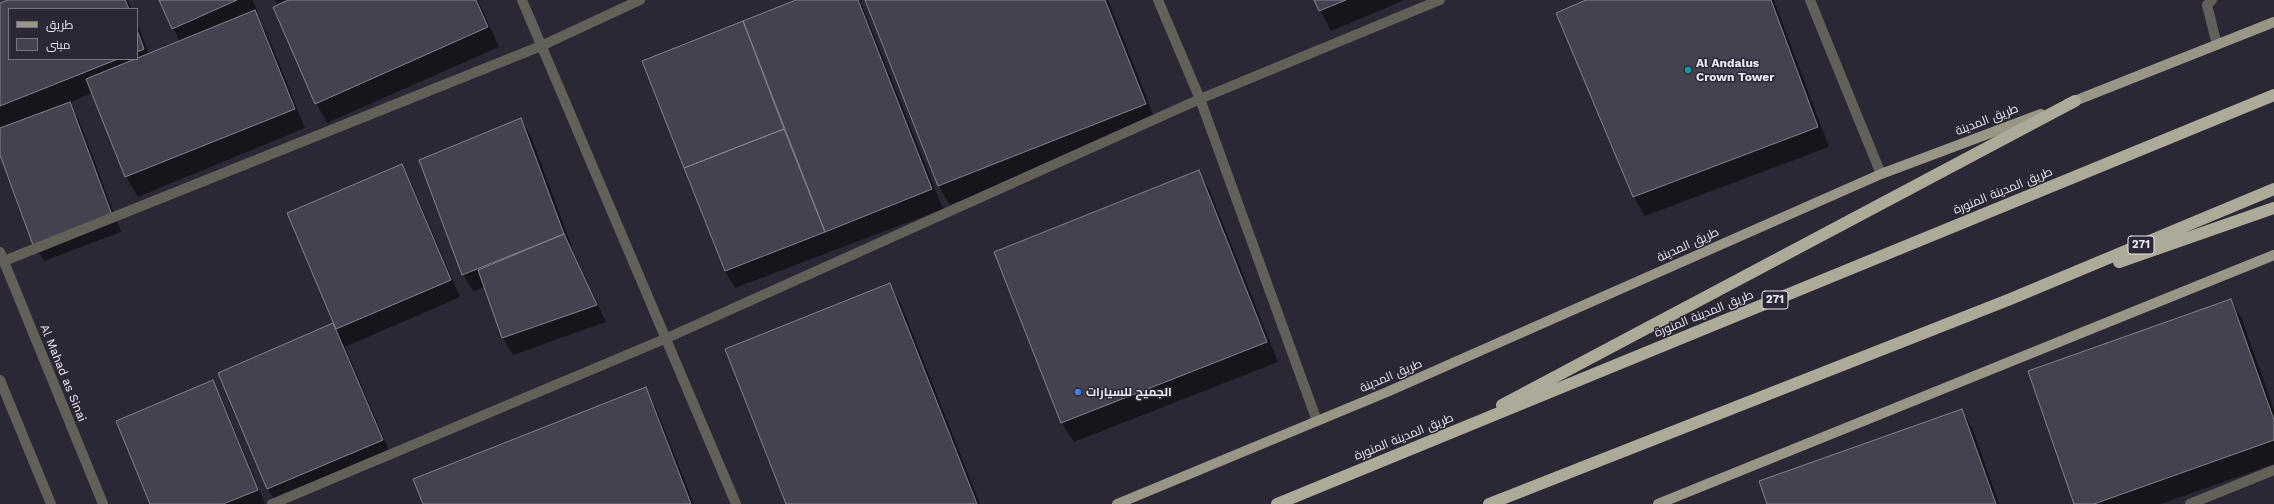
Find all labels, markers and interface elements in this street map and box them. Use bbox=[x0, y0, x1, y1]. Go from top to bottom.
legend bbox=[8, 8, 138, 60]
text: طريق bbox=[46, 18, 73, 32]
text: مبنى bbox=[46, 38, 71, 52]
place label: Al Andalus Crown Tower bbox=[1696, 56, 1774, 84]
marker: Al Andalus Crown Tower bbox=[1683, 65, 1693, 75]
street label: طريق المدينة bbox=[1954, 101, 2020, 139]
street label: طريق المدينة المنورة bbox=[1951, 165, 2055, 217]
street label: طريق المدينة bbox=[1655, 225, 1721, 265]
road number: 271 bbox=[2128, 236, 2154, 254]
street label: طريق المدينة المنورة bbox=[1652, 288, 1756, 340]
road number: 271 bbox=[1762, 291, 1788, 309]
street label: Al Mahad as Sinai bbox=[37, 322, 89, 424]
street label: طريق المدينة bbox=[1358, 356, 1424, 396]
place label: الجميح للسيارات bbox=[1086, 385, 1172, 399]
marker: الجميح للسيارات bbox=[1073, 387, 1083, 397]
street label: طريق المدينة المنورة bbox=[1352, 411, 1456, 463]

